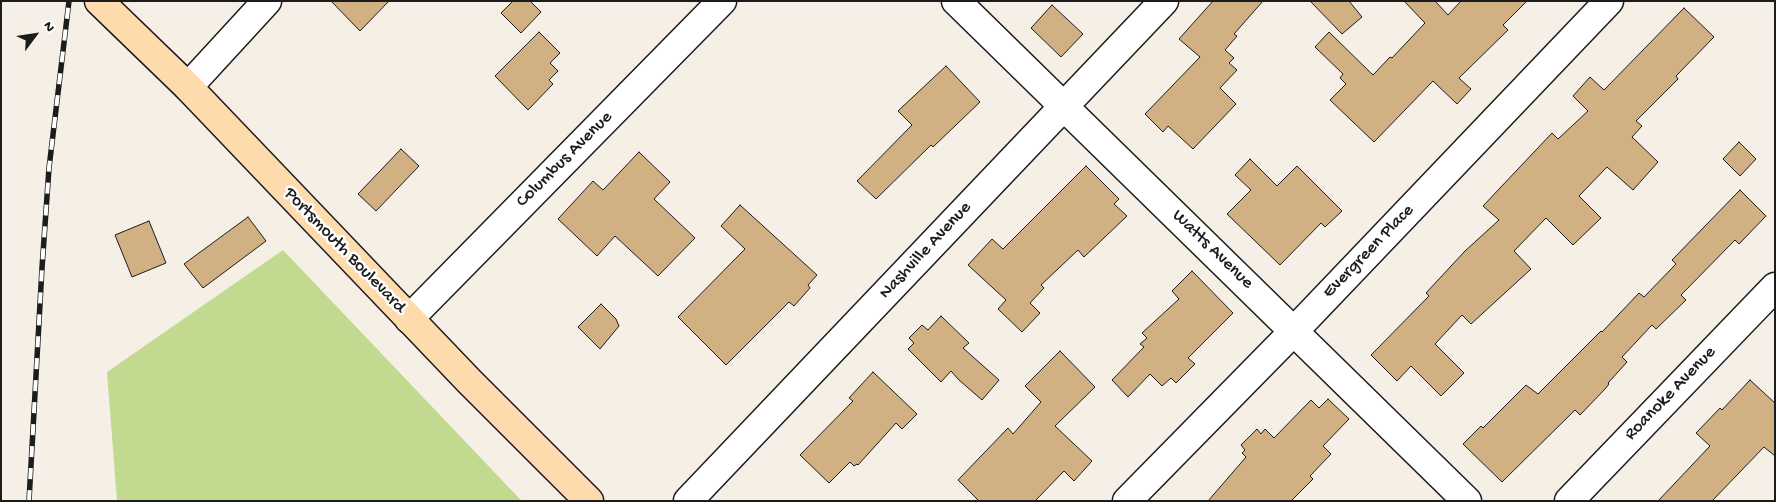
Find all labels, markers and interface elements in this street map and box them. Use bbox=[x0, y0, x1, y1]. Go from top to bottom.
north arrow bbox=[10, 10, 60, 60]
text: N bbox=[39, 19, 58, 35]
street label: Columbus Avenue bbox=[512, 107, 618, 213]
street label: Portsmouth Boulevard bbox=[278, 184, 410, 318]
street label: Nashville Avenue bbox=[875, 198, 977, 304]
street label: Evergreen Place bbox=[1319, 201, 1419, 303]
street label: Watts Avenue bbox=[1167, 206, 1257, 294]
street label: Roanoke Avenue bbox=[1621, 342, 1721, 446]

